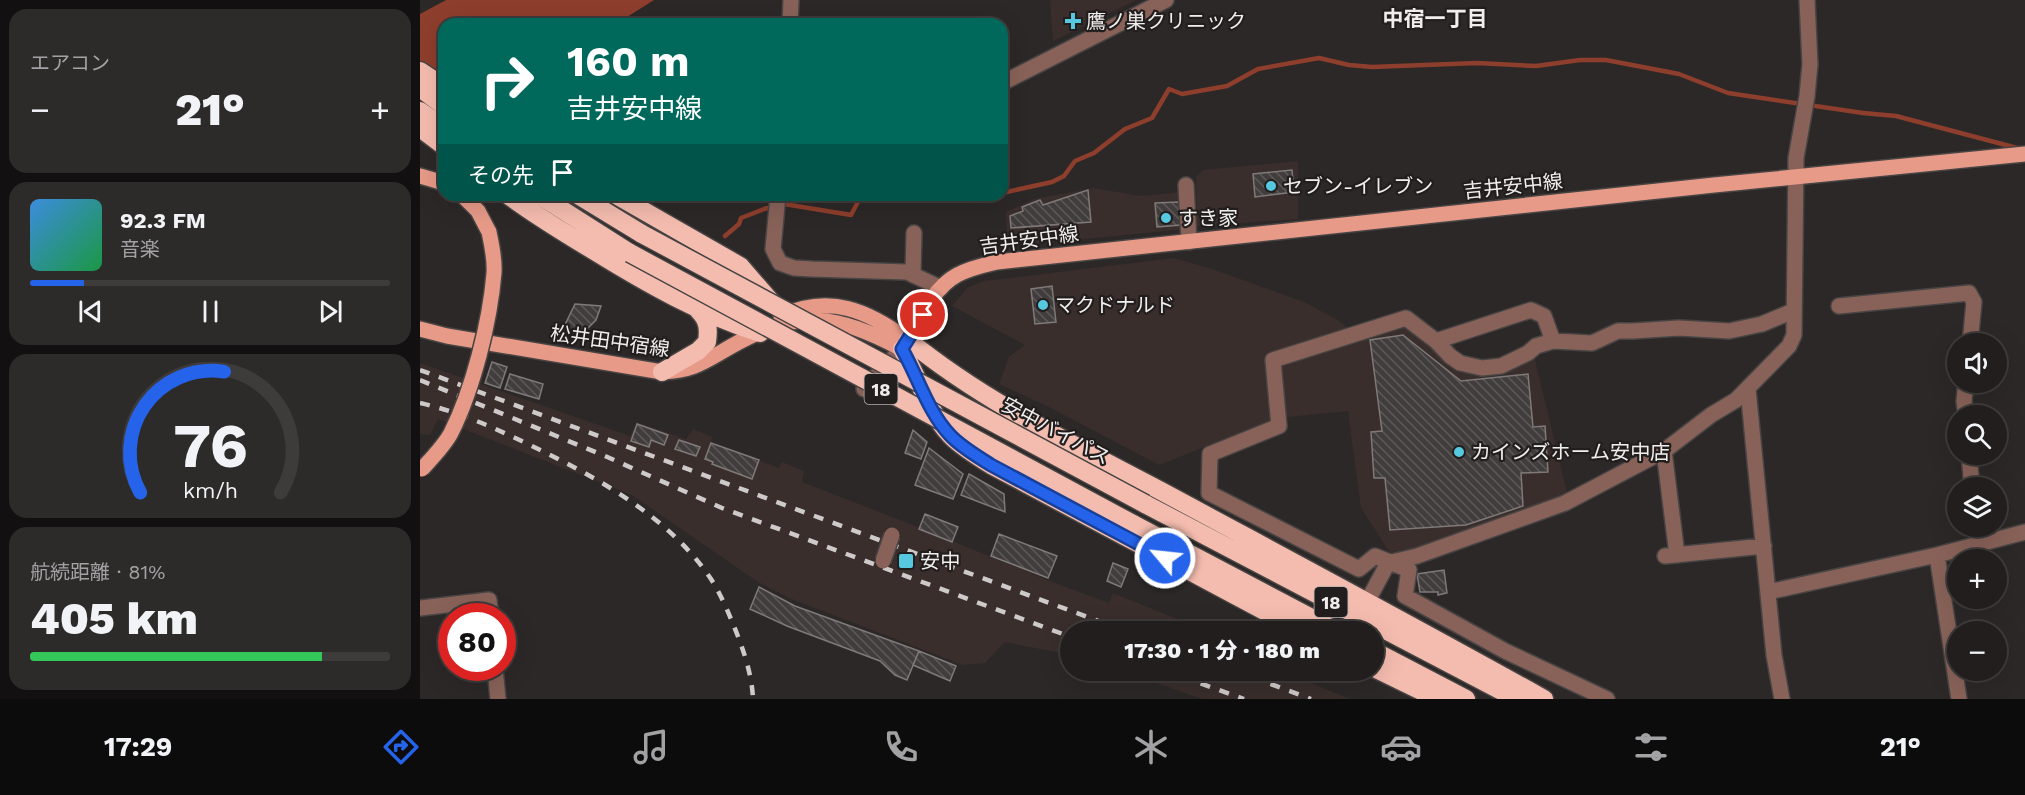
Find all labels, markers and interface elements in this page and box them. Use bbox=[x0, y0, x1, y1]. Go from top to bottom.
district label: 中宿一丁目 bbox=[1383, 6, 1488, 31]
place label: 鷹ノ巣クリニック bbox=[1086, 9, 1246, 33]
marker: 鷹ノ巣クリニック bbox=[1064, 12, 1082, 30]
text: 160 m bbox=[567, 37, 690, 86]
icon: right bbox=[468, 42, 546, 120]
text: エアコン bbox=[30, 51, 110, 75]
text: 21° bbox=[175, 83, 245, 136]
text: − bbox=[30, 90, 50, 129]
text: + bbox=[370, 90, 390, 129]
text: 吉井安中線 bbox=[567, 93, 702, 125]
icon: arrive bbox=[546, 156, 579, 189]
text: その先 bbox=[468, 163, 534, 188]
street label: 吉井安中線 bbox=[1462, 169, 1564, 203]
place label: セブン-イレブン bbox=[1283, 174, 1433, 198]
marker: セブン-イレブン bbox=[1264, 179, 1278, 193]
place label: すき家 bbox=[1178, 206, 1238, 230]
text: 92.3 FM bbox=[120, 208, 206, 233]
marker: すき家 bbox=[1159, 211, 1173, 225]
street label: 吉井安中線 bbox=[978, 221, 1080, 259]
text: 音楽 bbox=[120, 237, 160, 261]
pin bbox=[897, 289, 948, 340]
place label: マクドナルド bbox=[1055, 293, 1175, 317]
icon: previous bbox=[74, 295, 107, 328]
icon: pause bbox=[194, 295, 227, 328]
icon: next bbox=[314, 295, 347, 328]
icon: arrive bbox=[906, 298, 939, 331]
marker: マクドナルド bbox=[1036, 298, 1050, 312]
street label: 松井田中宿線 bbox=[549, 321, 671, 361]
map controls bbox=[1947, 333, 2007, 681]
button: sound bbox=[1947, 333, 2007, 393]
road number: 18 bbox=[864, 374, 898, 404]
street label: 安中バイパス bbox=[998, 392, 1114, 470]
button: search bbox=[1947, 405, 2007, 465]
text: 76 bbox=[173, 409, 247, 482]
place label: カインズホーム安中店 bbox=[1471, 440, 1670, 464]
marker: カインズホーム安中店 bbox=[1452, 445, 1466, 459]
button: layers bbox=[1947, 477, 2007, 537]
text: km/h bbox=[182, 478, 238, 503]
position arrow bbox=[1133, 526, 1197, 590]
place label: 安中 bbox=[920, 549, 960, 573]
button: + bbox=[1947, 549, 2007, 609]
marker: 安中 bbox=[897, 552, 915, 570]
text: 航続距離 · 81% bbox=[30, 560, 165, 584]
road number: 18 bbox=[1314, 587, 1348, 617]
text: 405 km bbox=[30, 592, 198, 645]
speed limit sign: 80 bbox=[438, 603, 516, 681]
button: − bbox=[1947, 621, 2007, 681]
text: 17:30 · 1 分 · 180 m bbox=[1124, 638, 1320, 663]
icon: directions bbox=[380, 726, 422, 768]
icon: music bbox=[630, 726, 672, 768]
icon: phone bbox=[880, 726, 922, 768]
icon: climate bbox=[1130, 726, 1172, 768]
icon: car bbox=[1380, 726, 1422, 768]
icon: filters bbox=[1630, 726, 1672, 768]
text: 17:29 bbox=[104, 731, 172, 763]
text: 21° bbox=[1880, 731, 1921, 763]

